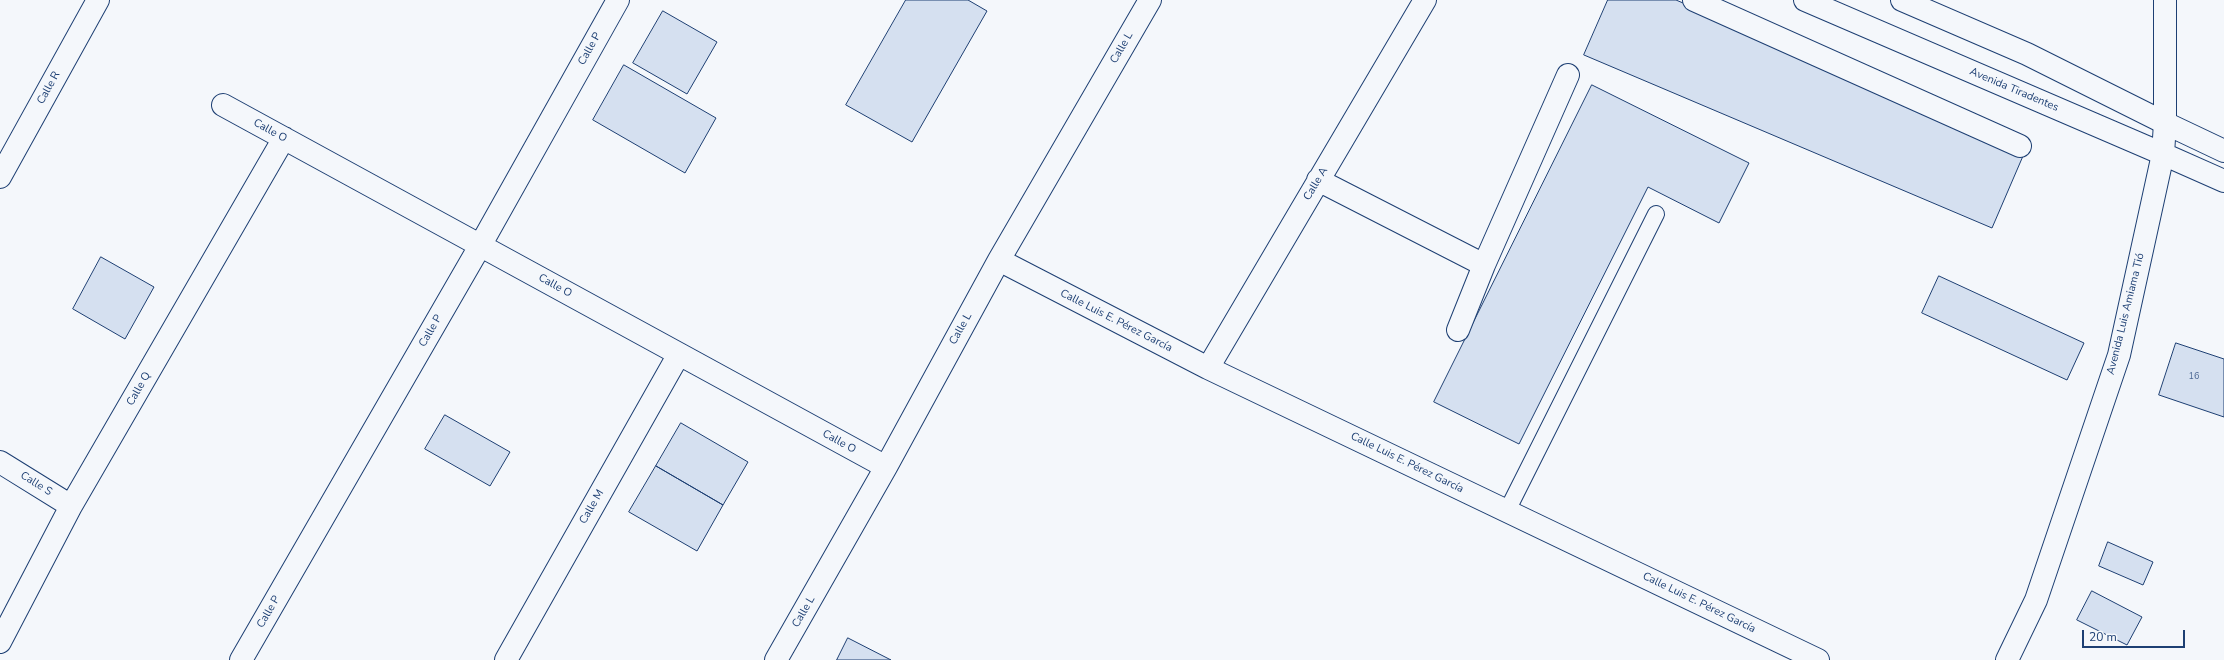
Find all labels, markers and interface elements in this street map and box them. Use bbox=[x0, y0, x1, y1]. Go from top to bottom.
street label: Calle P bbox=[576, 30, 604, 68]
street label: Calle L bbox=[1108, 30, 1136, 66]
street label: Avenida Tiradentes bbox=[1968, 65, 2060, 115]
street label: Calle R bbox=[35, 69, 63, 107]
street label: Calle O bbox=[251, 116, 289, 146]
street label: Calle A bbox=[1301, 165, 1331, 203]
street label: Avenida Luis Amiama Tió bbox=[2104, 252, 2148, 376]
street label: Calle O bbox=[536, 271, 574, 301]
street label: Calle Luis E. Pérez García bbox=[1058, 287, 1174, 355]
street label: Calle L bbox=[947, 311, 975, 347]
street label: Calle P bbox=[416, 312, 446, 350]
street label: Calle Q bbox=[124, 370, 154, 408]
house number: 16 bbox=[2189, 372, 2199, 382]
street label: Calle O bbox=[820, 427, 858, 457]
street label: Calle Luis E. Pérez García bbox=[1348, 430, 1466, 496]
street label: Calle S bbox=[18, 469, 54, 499]
street label: Calle M bbox=[577, 487, 607, 527]
street label: Calle Luis E. Pérez García bbox=[1640, 570, 1758, 636]
street label: Calle P bbox=[254, 593, 284, 631]
street label: Calle L bbox=[790, 594, 818, 630]
scale bar bbox=[2084, 622, 2187, 648]
text: 20 m bbox=[2089, 629, 2117, 645]

